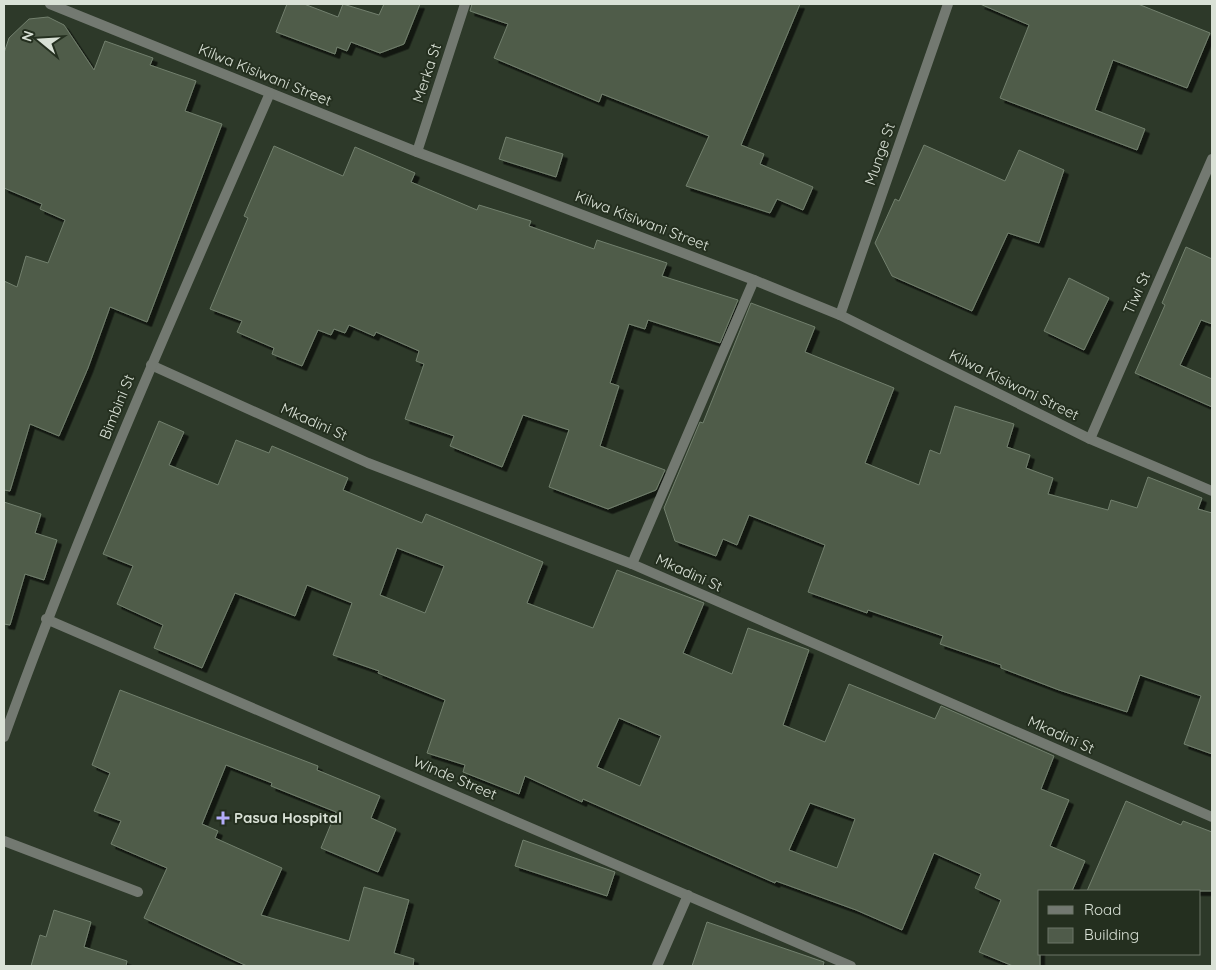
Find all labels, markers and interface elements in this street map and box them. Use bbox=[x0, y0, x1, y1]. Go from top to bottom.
north arrow bbox=[15, 15, 65, 65]
text: N bbox=[17, 28, 38, 44]
street label: Kilwa Kisiwani Street bbox=[196, 39, 335, 110]
street label: Merka St bbox=[408, 41, 445, 105]
street label: Munge St bbox=[860, 120, 899, 188]
street label: Kilwa Kisiwani Street bbox=[572, 186, 712, 255]
street label: Tiwi St bbox=[1119, 269, 1154, 317]
street label: Kilwa Kisiwani Street bbox=[946, 345, 1082, 424]
street label: Bimbini St bbox=[95, 372, 138, 442]
street label: Mkadini St bbox=[278, 398, 351, 445]
street label: Mkadini St bbox=[653, 549, 726, 596]
street label: Mkadini St bbox=[1025, 711, 1098, 758]
street label: Winde Street bbox=[411, 751, 500, 804]
place label: Pasua Hospital bbox=[234, 808, 342, 827]
marker: Pasua Hospital bbox=[216, 811, 230, 825]
legend bbox=[1038, 890, 1201, 955]
text: Road bbox=[1084, 900, 1121, 919]
text: Building bbox=[1084, 925, 1139, 944]

